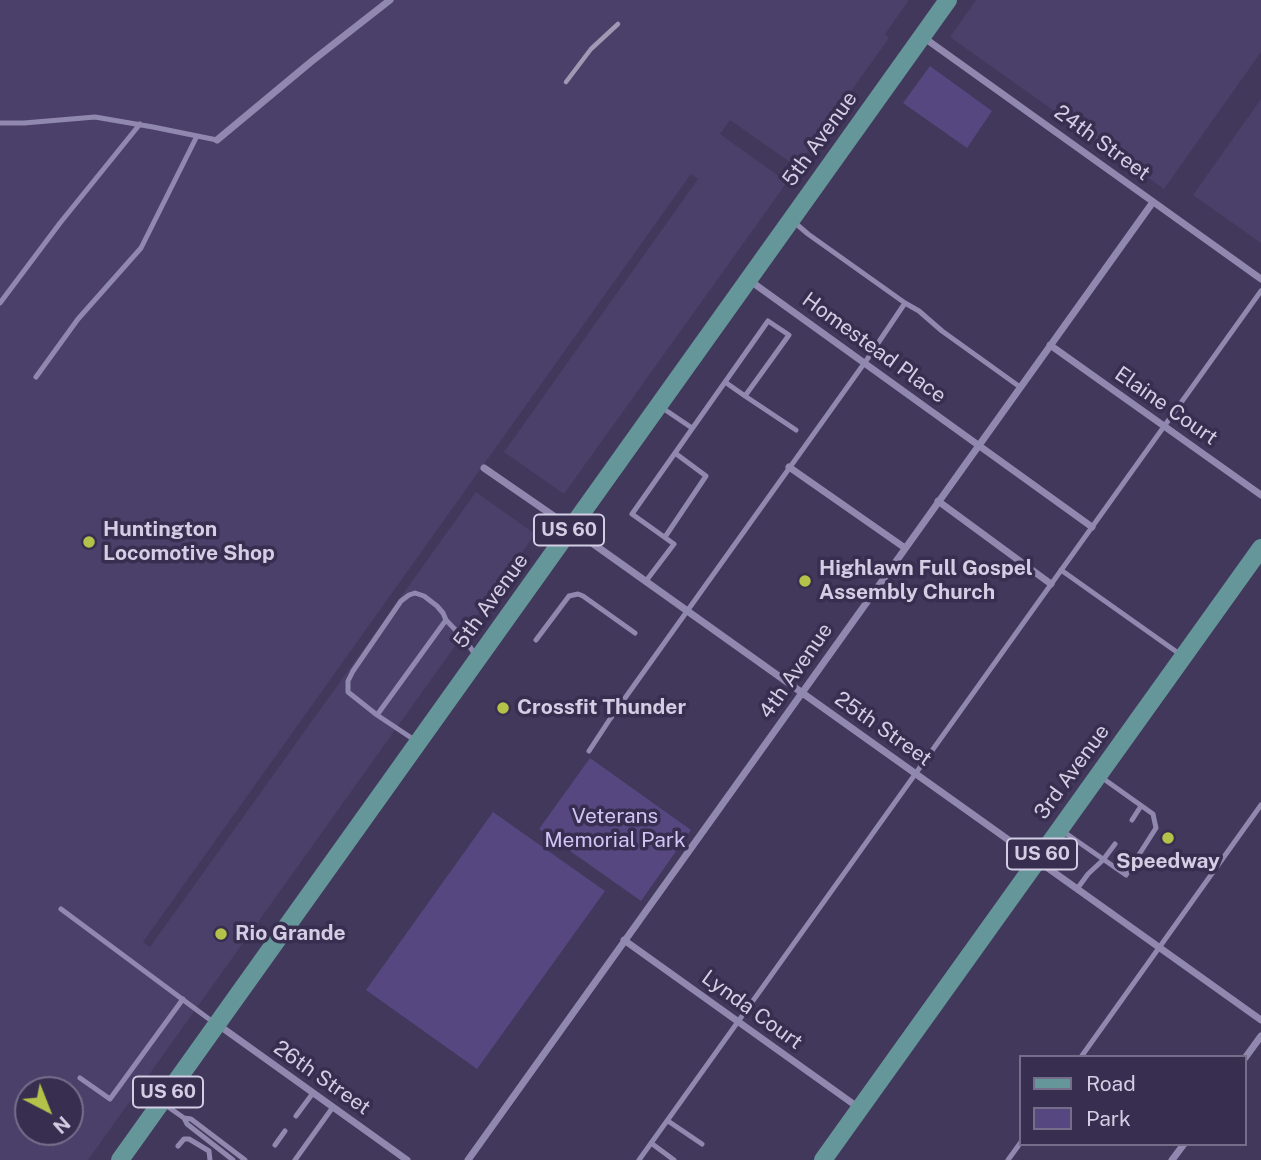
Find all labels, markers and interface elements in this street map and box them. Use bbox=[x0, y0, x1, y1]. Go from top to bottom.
street label: 5th Avenue bbox=[777, 87, 863, 191]
street label: 24th Street bbox=[1049, 100, 1155, 186]
street label: Homestead Place bbox=[797, 287, 951, 409]
street label: Elaine Court bbox=[1110, 361, 1222, 451]
road number: US 60 bbox=[534, 514, 604, 545]
place label: Huntington Locomotive Shop bbox=[103, 517, 275, 567]
marker: Huntington Locomotive Shop bbox=[81, 534, 97, 550]
street label: 5th Avenue bbox=[448, 549, 534, 653]
place label: Highlawn Full Gospel Assembly Church bbox=[819, 556, 1033, 606]
marker: Highlawn Full Gospel Assembly Church bbox=[797, 573, 813, 589]
street label: 4th Avenue bbox=[754, 618, 838, 724]
street label: 25th Street bbox=[830, 686, 936, 772]
place label: Crossfit Thunder bbox=[517, 695, 686, 721]
marker: Crossfit Thunder bbox=[495, 700, 511, 716]
street label: 3rd Avenue bbox=[1029, 720, 1115, 824]
park label: Veterans Memorial Park bbox=[544, 804, 686, 854]
marker: Speedway bbox=[1160, 830, 1176, 846]
road number: US 60 bbox=[1007, 838, 1077, 870]
place label: Speedway bbox=[1116, 849, 1220, 875]
place label: Rio Grande bbox=[235, 921, 346, 947]
marker: Rio Grande bbox=[213, 926, 229, 942]
street label: Lynda Court bbox=[697, 965, 807, 1055]
street label: 26th Street bbox=[269, 1035, 375, 1121]
legend bbox=[1020, 1055, 1247, 1146]
text: Road bbox=[1086, 1071, 1136, 1096]
north arrow bbox=[14, 1076, 84, 1146]
road number: US 60 bbox=[133, 1076, 203, 1108]
text: Park bbox=[1086, 1106, 1131, 1131]
text: N bbox=[49, 1112, 75, 1138]

